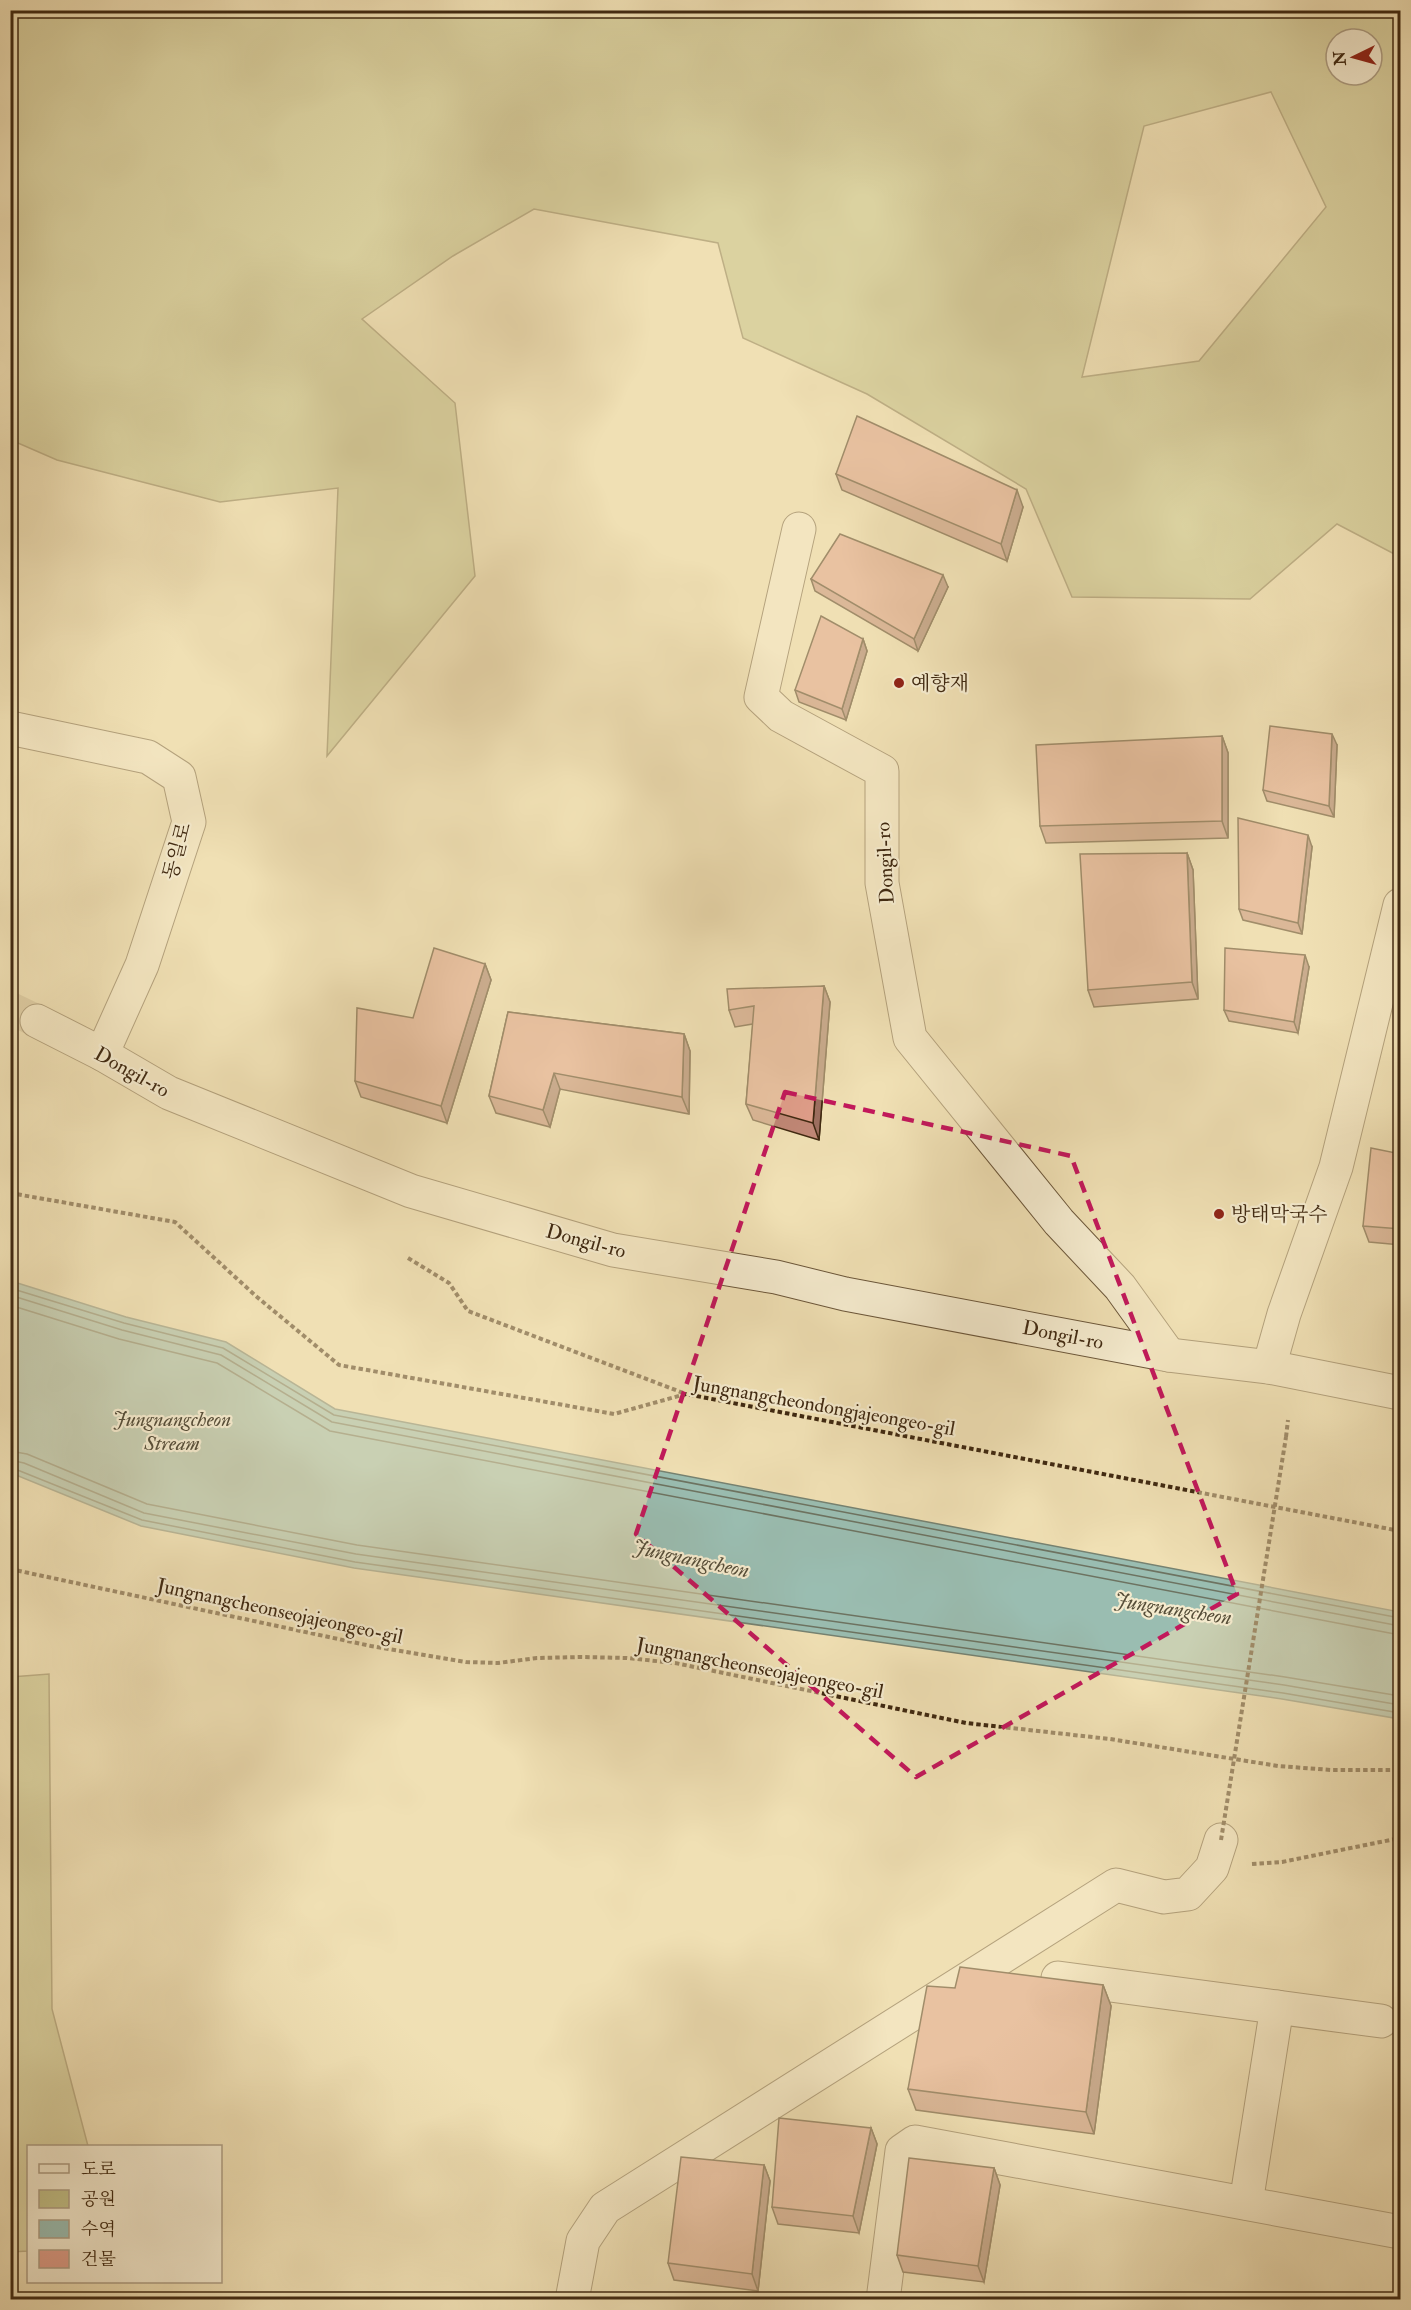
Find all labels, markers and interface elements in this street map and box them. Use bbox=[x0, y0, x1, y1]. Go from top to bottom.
north arrow bbox=[1324, 27, 1384, 87]
text: N bbox=[1329, 50, 1351, 67]
place label: 예향재 bbox=[911, 671, 969, 696]
marker: 예향재 bbox=[892, 676, 906, 690]
street label: 동일로 bbox=[157, 820, 197, 882]
street label: Dongil-ro bbox=[870, 821, 900, 905]
street label: Dongil-ro bbox=[90, 1041, 174, 1103]
place label: 방태막국수 bbox=[1231, 1202, 1328, 1227]
marker: 방태막국수 bbox=[1212, 1207, 1226, 1221]
street label: Dongil-ro bbox=[543, 1218, 629, 1264]
street label: Dongil-ro bbox=[1020, 1315, 1106, 1355]
street label: Jungnangcheondongjajeongeo-gil bbox=[690, 1370, 957, 1441]
water label: Jungnangcheon Stream bbox=[113, 1406, 231, 1457]
water label: Jungnangcheon bbox=[630, 1533, 752, 1585]
street label: Jungnangcheonseojajeongeo-gil bbox=[154, 1572, 405, 1649]
water label: Jungnangcheon bbox=[1112, 1586, 1234, 1632]
street label: Jungnangcheonseojajeongeo-gil bbox=[633, 1632, 886, 1704]
legend bbox=[27, 2145, 222, 2283]
text: 도로 bbox=[81, 2158, 116, 2181]
text: 공원 bbox=[81, 2188, 116, 2211]
text: 수역 bbox=[81, 2218, 116, 2241]
text: 건물 bbox=[81, 2248, 116, 2271]

